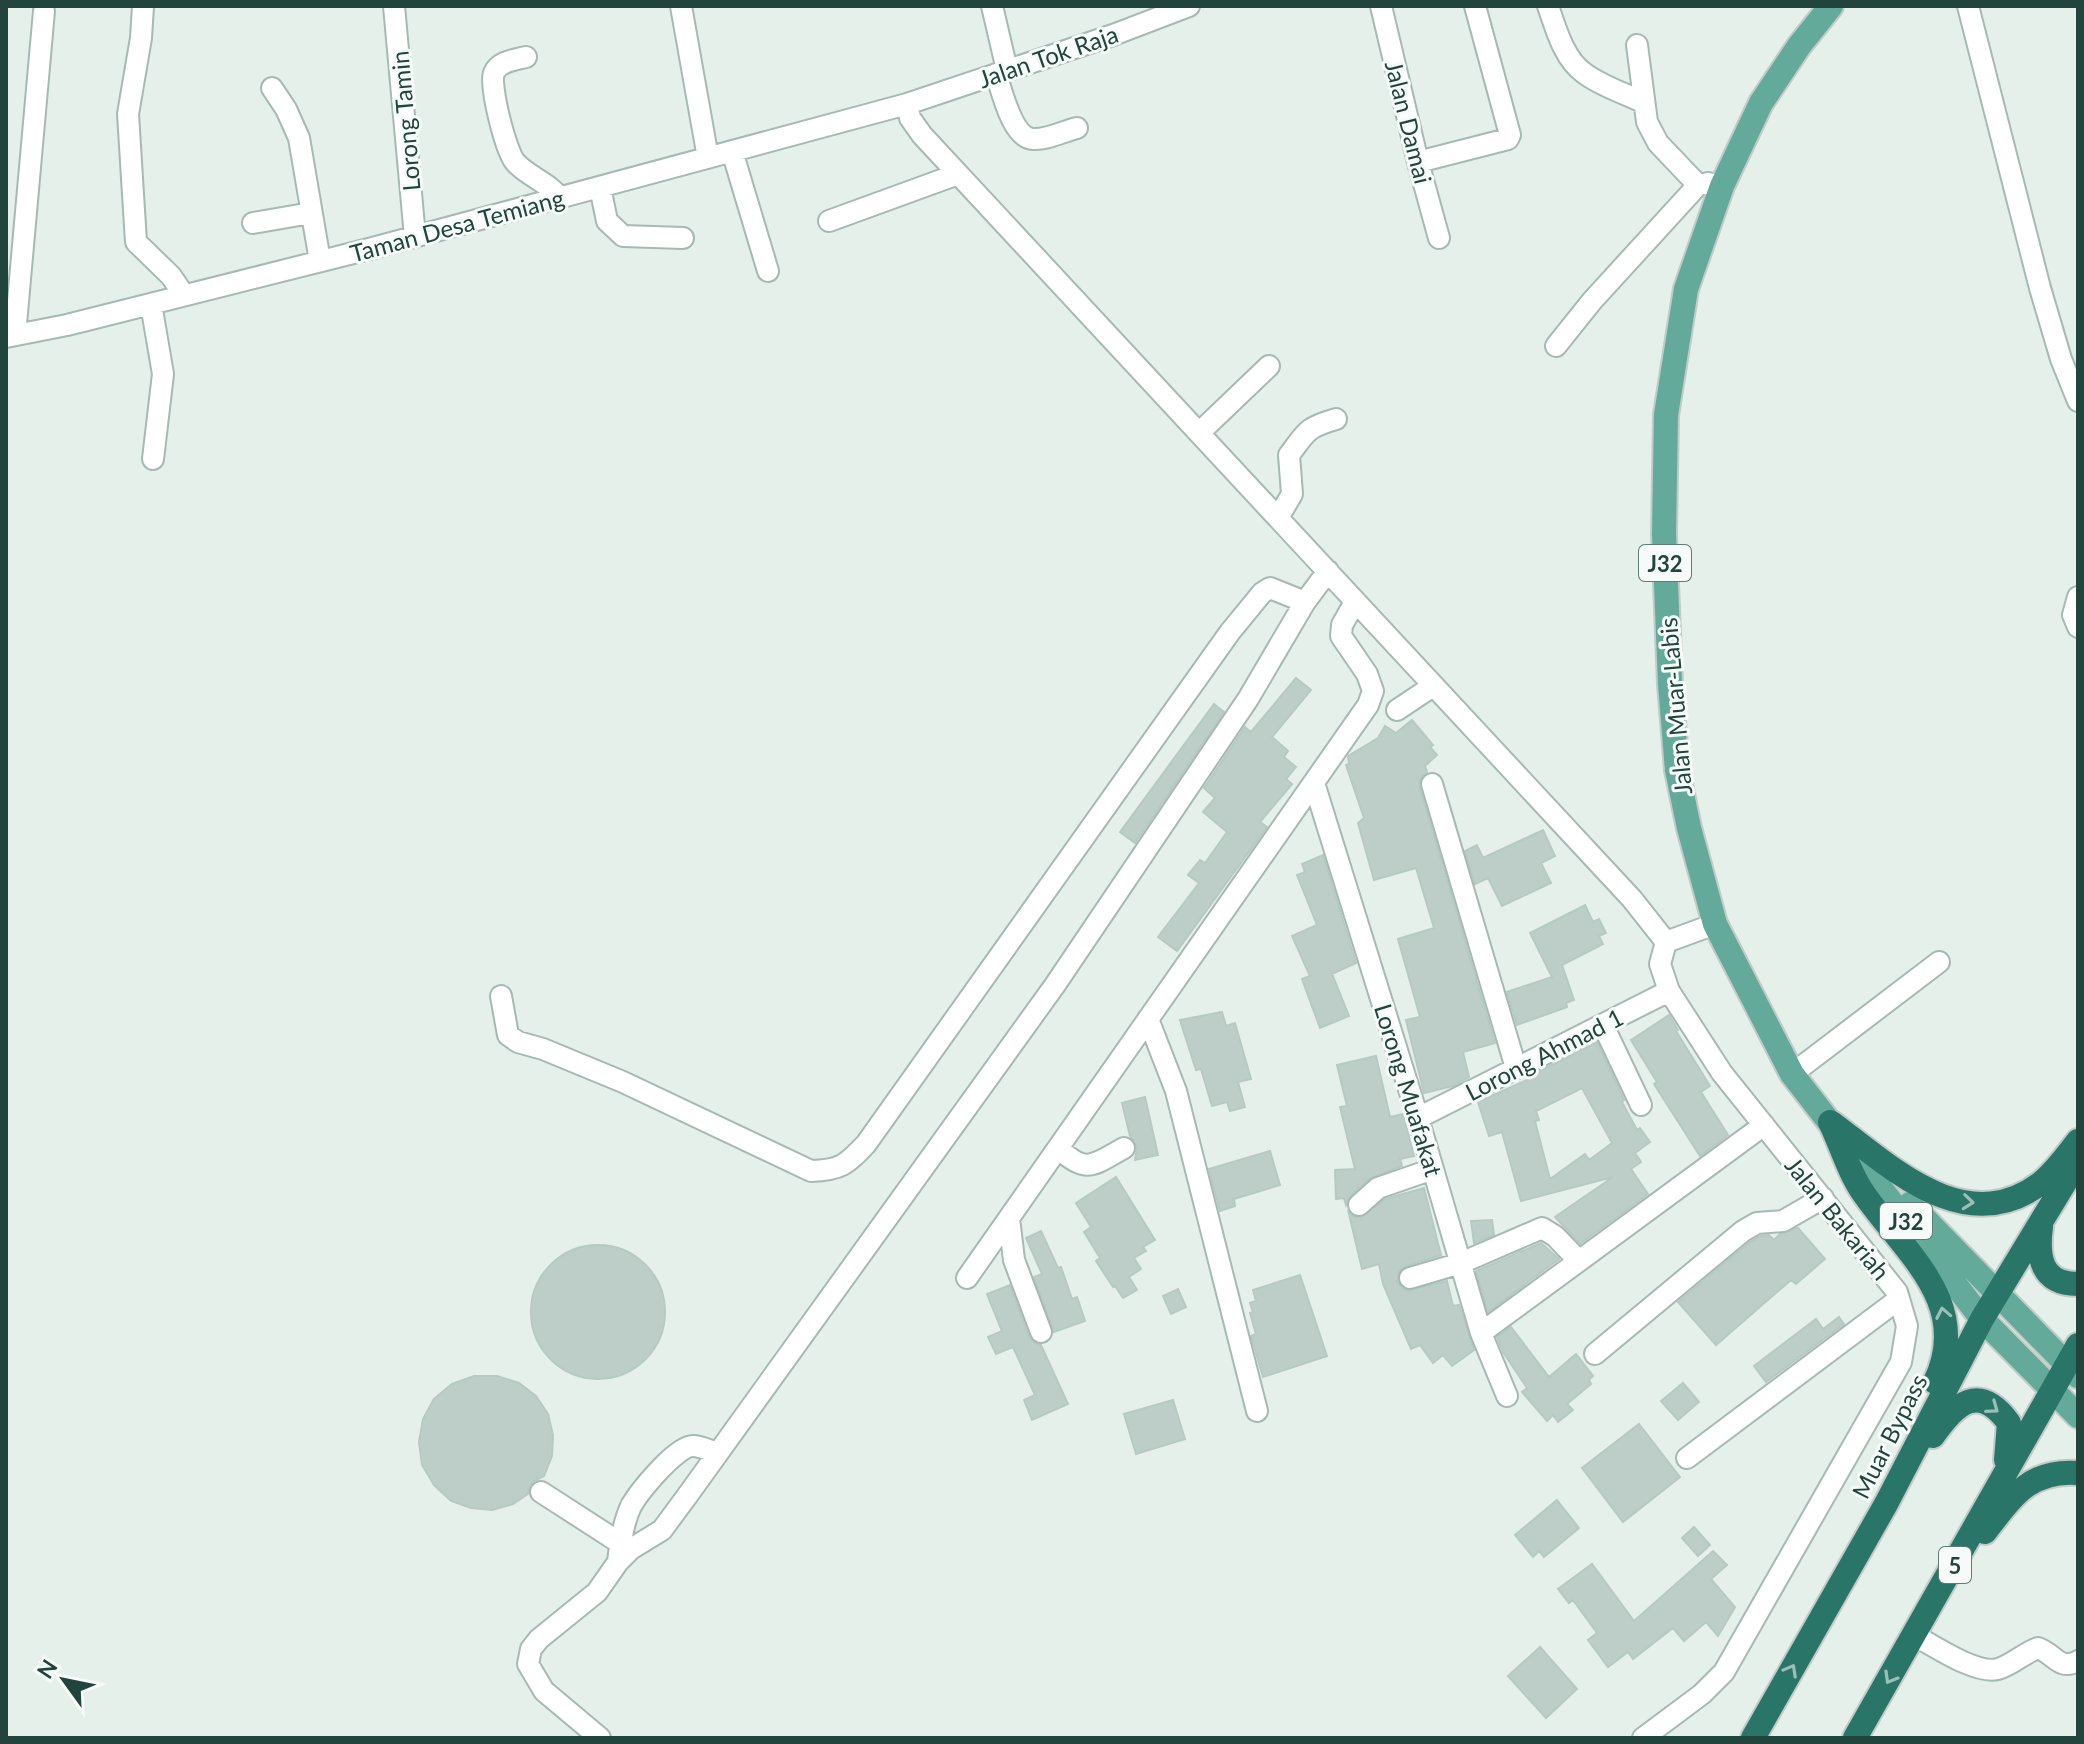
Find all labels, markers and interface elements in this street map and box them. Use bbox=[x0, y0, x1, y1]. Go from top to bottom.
street label: Jalan Tok Raja bbox=[974, 19, 1122, 93]
street label: Lorong Tamin bbox=[384, 50, 426, 192]
street label: Jalan Damai bbox=[1380, 57, 1438, 187]
street label: Taman Desa Temiang bbox=[347, 182, 567, 268]
road number: J32 bbox=[1639, 545, 1691, 581]
street label: Jalan Muar-Labis bbox=[1653, 617, 1697, 795]
street label: Lorong Muafakat bbox=[1369, 1000, 1449, 1180]
street label: Lorong Ahmad 1 bbox=[1460, 1002, 1628, 1106]
street label: Jalan Bakariah bbox=[1780, 1151, 1896, 1285]
one-way arrow bbox=[1961, 1194, 1974, 1211]
road number: J32 bbox=[1880, 1203, 1932, 1239]
one-way arrow bbox=[1935, 1307, 1952, 1320]
street label: Muar Bypass bbox=[1845, 1369, 1933, 1503]
one-way arrow bbox=[1984, 1398, 1999, 1413]
road number: 5 bbox=[1939, 1547, 1971, 1583]
north arrow bbox=[24, 1640, 104, 1720]
text: N bbox=[31, 1654, 63, 1683]
one-way arrow bbox=[1781, 1664, 1797, 1679]
one-way arrow bbox=[1884, 1669, 1900, 1684]

